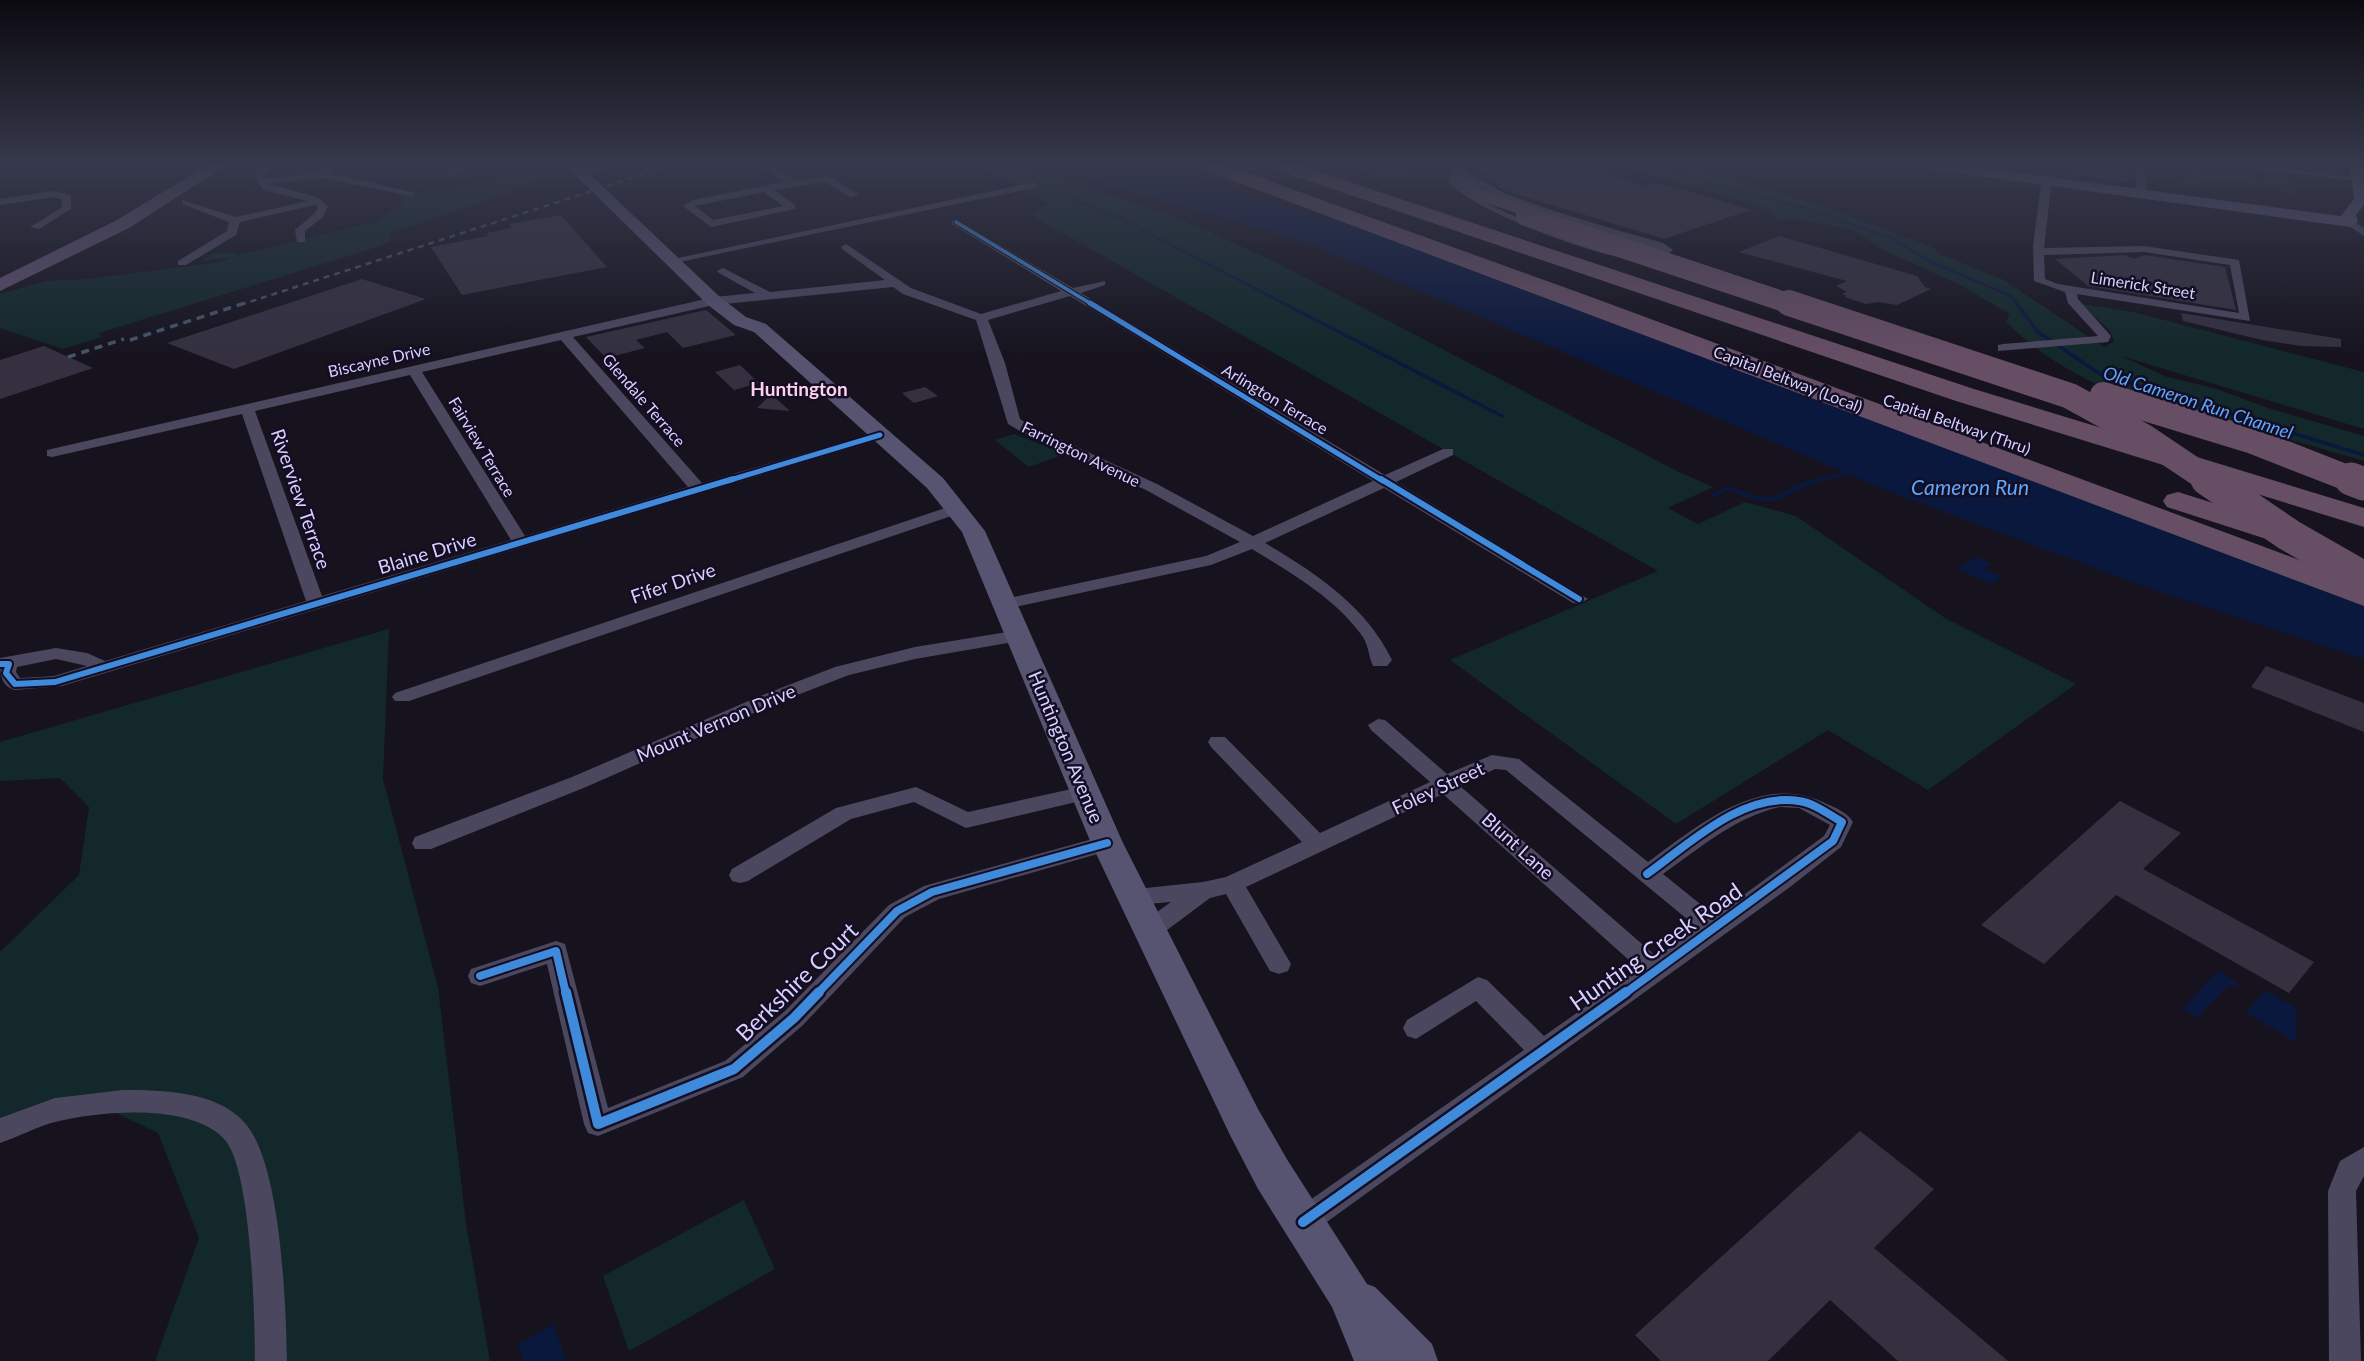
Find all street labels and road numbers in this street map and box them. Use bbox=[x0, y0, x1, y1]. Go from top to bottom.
street label: Limerick Street bbox=[2090, 267, 2197, 302]
street label: Biscayne Drive bbox=[326, 339, 432, 380]
street label: Capital Beltway (Local) bbox=[1711, 341, 1865, 416]
street label: Glendale Terrace bbox=[599, 349, 690, 450]
street label: Arlington Terrace bbox=[1219, 359, 1332, 438]
street label: Capital Beltway (Thru) bbox=[1881, 389, 2033, 458]
street label: Fairview Terrace bbox=[445, 393, 520, 500]
street label: Farrington Avenue bbox=[1019, 417, 1143, 490]
street label: Riverview Terrace bbox=[267, 426, 336, 572]
street label: Blaine Drive bbox=[375, 527, 479, 578]
street label: Fifer Drive bbox=[627, 557, 718, 608]
street label: Huntington Avenue bbox=[1024, 667, 1109, 826]
street label: Mount Vernon Drive bbox=[633, 679, 799, 766]
street label: Foley Street bbox=[1388, 756, 1488, 819]
street label: Blunt Lane bbox=[1478, 807, 1559, 884]
street label: Hunting Creek Road bbox=[1564, 876, 1747, 1016]
street label: Berkshire Court bbox=[729, 916, 864, 1046]

